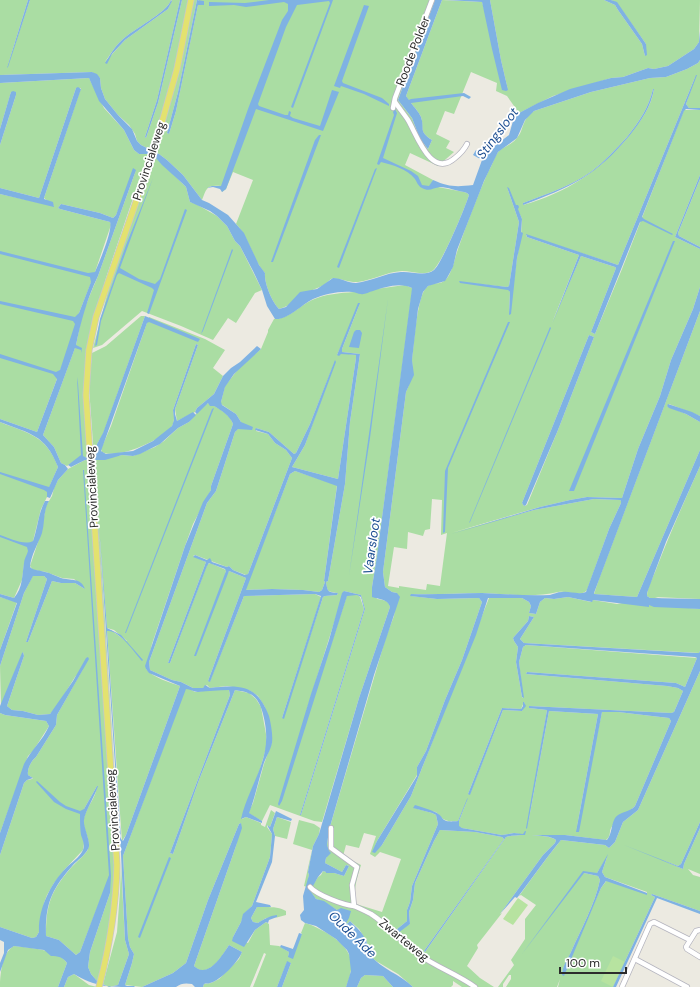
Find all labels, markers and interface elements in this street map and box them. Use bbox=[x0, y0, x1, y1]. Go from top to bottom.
street label: Roode Polder bbox=[392, 13, 434, 88]
water label: Stingsloot bbox=[473, 103, 523, 162]
street label: Provincialeweg bbox=[129, 119, 169, 202]
street label: Provincialeweg bbox=[82, 445, 102, 528]
water label: Vaarsloot bbox=[359, 516, 384, 576]
street label: Provincialeweg bbox=[102, 768, 124, 851]
water label: Oude Ade bbox=[325, 907, 380, 962]
street label: Zwarteweg bbox=[376, 915, 433, 965]
scale bar bbox=[560, 949, 626, 975]
text: 100 m bbox=[566, 955, 600, 971]

